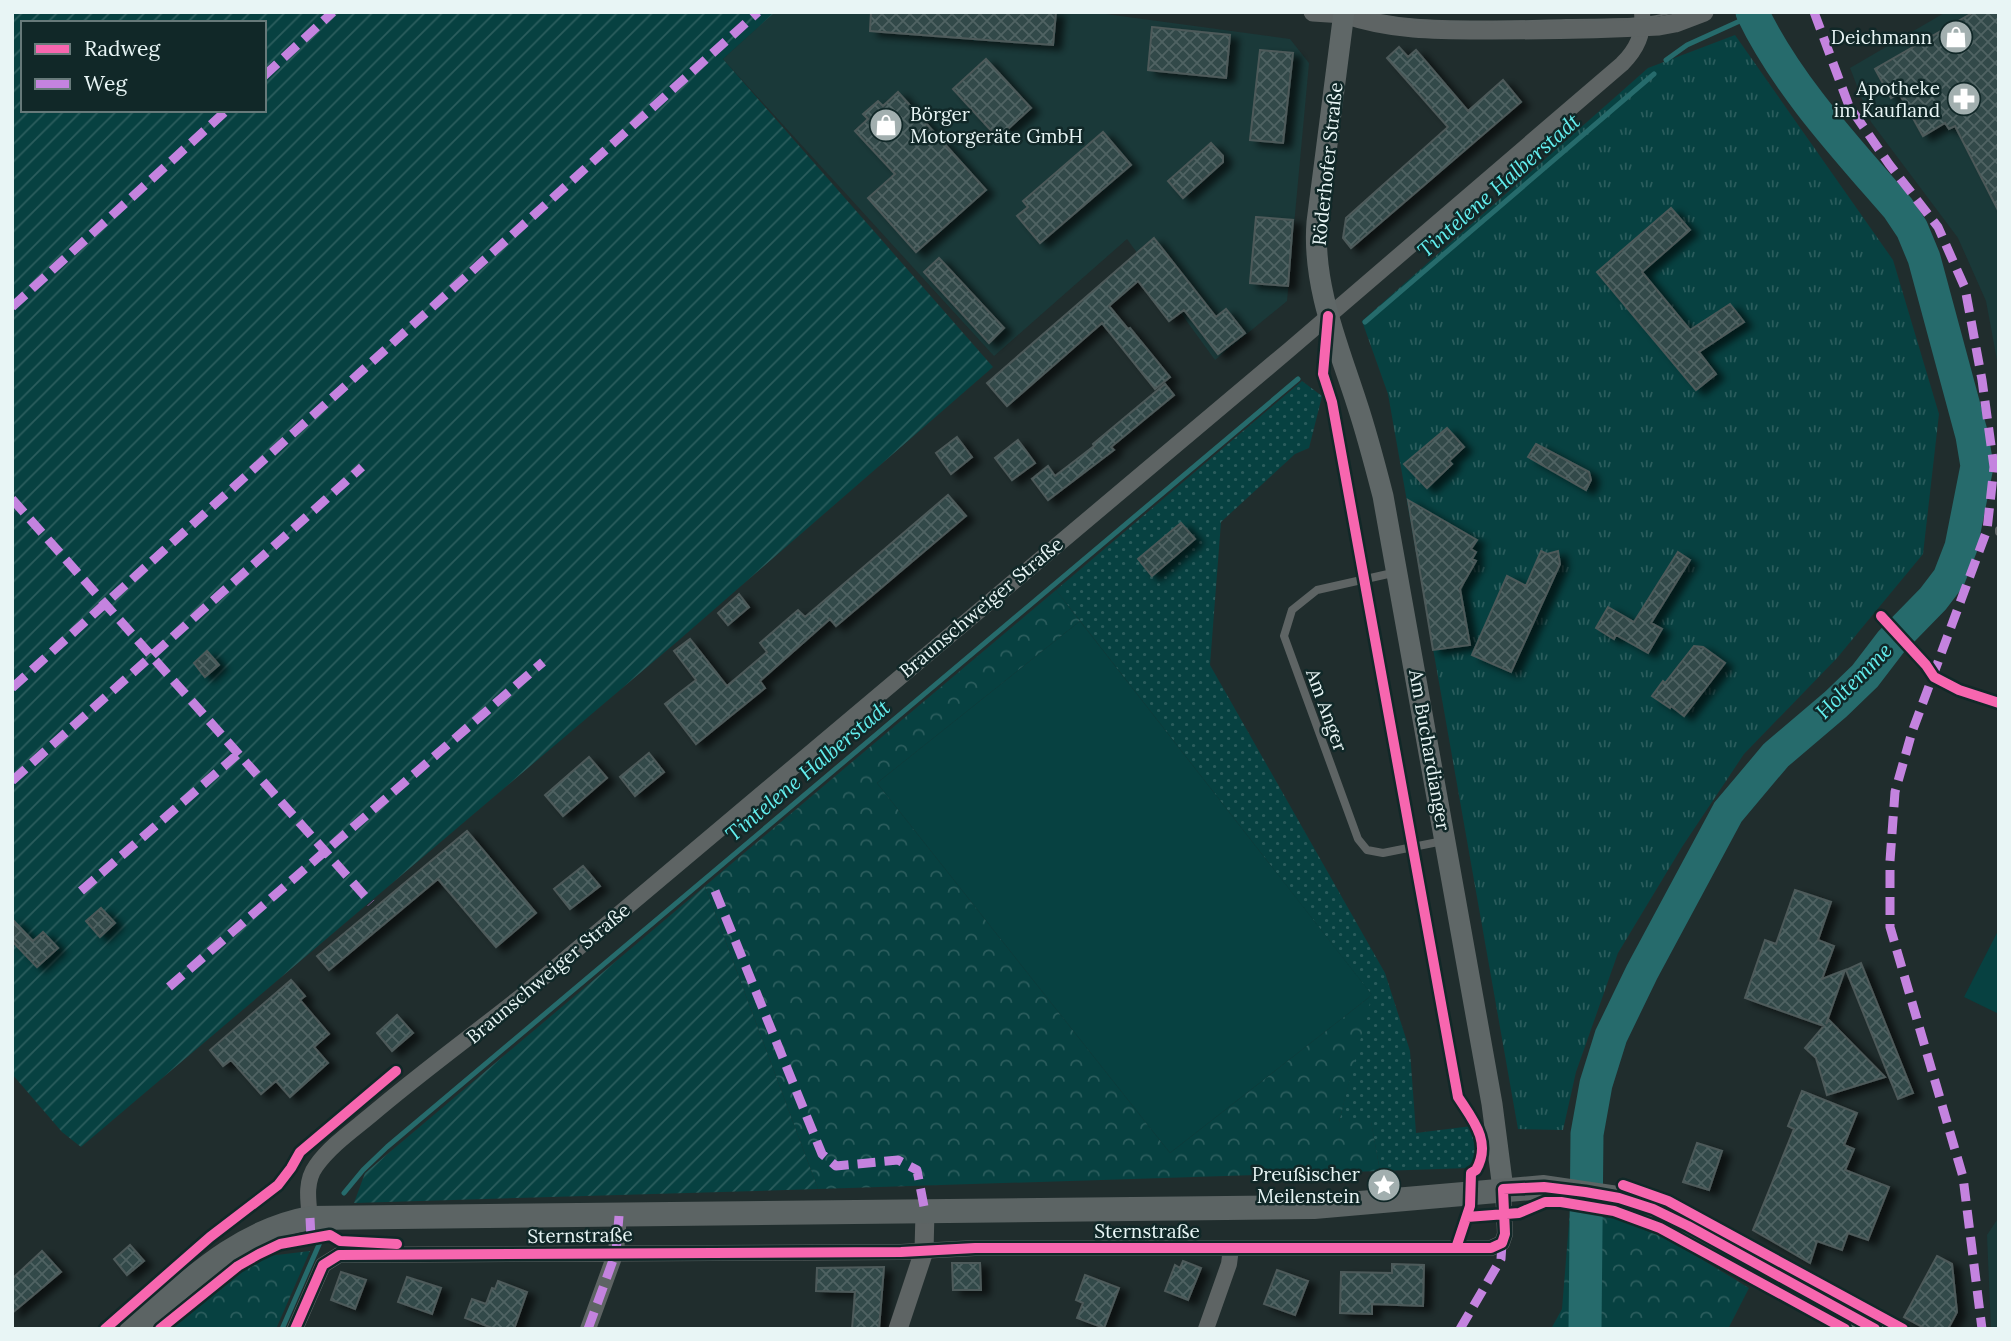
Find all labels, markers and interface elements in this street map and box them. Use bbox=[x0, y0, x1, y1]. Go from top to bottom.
shop icon: Deichmann bbox=[1937, 18, 1975, 56]
legend bbox=[21, 21, 266, 112]
place label: Deichmann bbox=[1831, 25, 1932, 49]
text: Radweg bbox=[84, 35, 160, 62]
text: Weg bbox=[84, 70, 127, 97]
place label: Apotheke im Kaufland bbox=[1834, 76, 1940, 122]
pharmacy icon: Apotheke im Kaufland bbox=[1945, 80, 1983, 118]
street label: Röderhofer Straße bbox=[1306, 81, 1348, 247]
place label: Börger Motorgeräte GmbH bbox=[910, 102, 1083, 148]
shop icon: Börger Motorgeräte GmbH bbox=[867, 106, 905, 144]
water label: Tintelene Halberstadt bbox=[1412, 107, 1586, 264]
street label: Braunschweiger Straße bbox=[894, 532, 1068, 682]
water label: Holtemme bbox=[1810, 637, 1898, 725]
street label: Am Anger bbox=[1301, 664, 1353, 755]
street label: Am Buchardianger bbox=[1404, 667, 1456, 833]
water label: Tintelene Halberstadt bbox=[720, 694, 896, 847]
street label: Braunschweiger Straße bbox=[461, 898, 635, 1048]
place label: Preußischer Meilenstein bbox=[1252, 1162, 1361, 1208]
place icon: Preußischer Meilenstein bbox=[1365, 1166, 1403, 1204]
street label: Sternstraße bbox=[1094, 1219, 1200, 1243]
street label: Sternstraße bbox=[527, 1222, 633, 1248]

